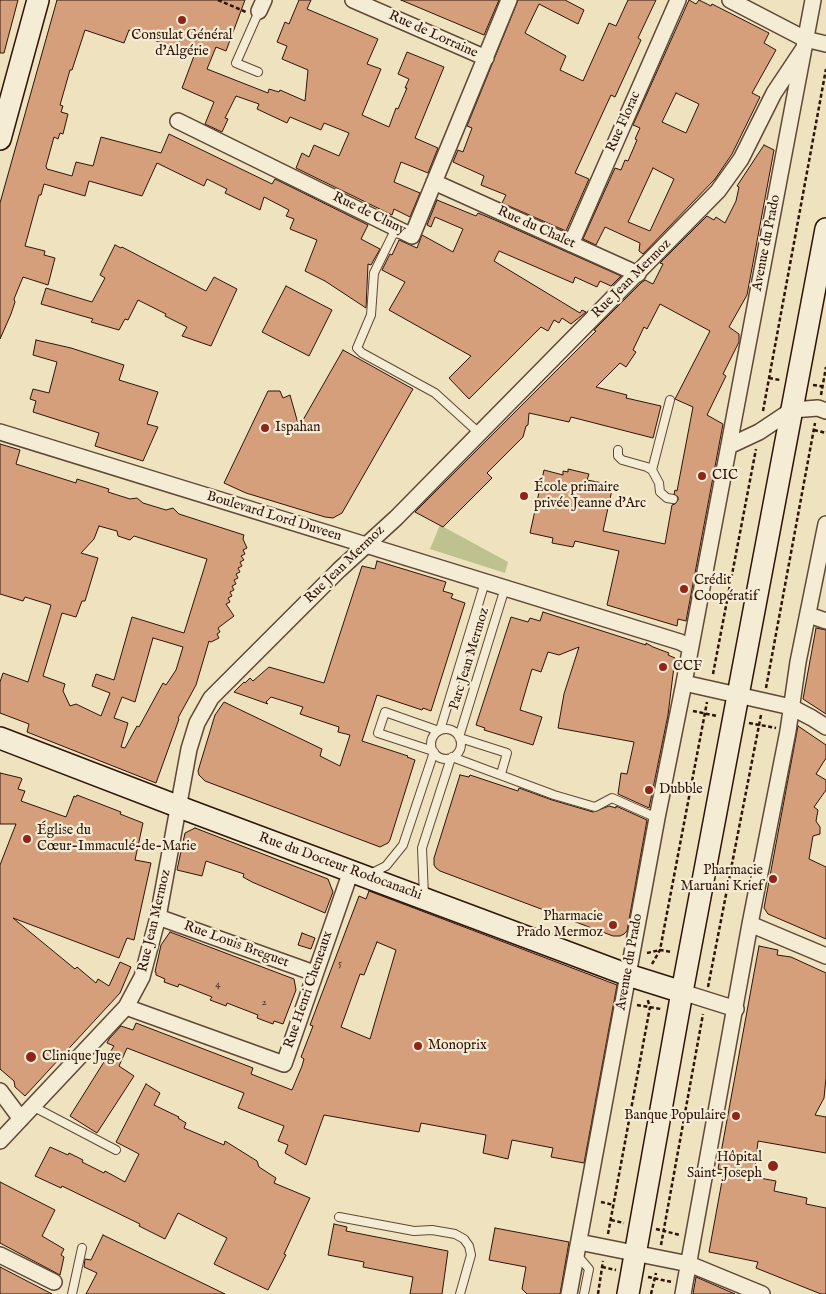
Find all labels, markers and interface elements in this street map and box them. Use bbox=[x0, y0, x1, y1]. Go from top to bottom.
street label: Rue de Lorraine bbox=[386, 8, 480, 62]
marker: Consulat Général d'Algérie bbox=[176, 14, 188, 26]
place label: Consulat Général d'Algérie bbox=[131, 28, 233, 60]
street label: Rue Florac bbox=[603, 89, 645, 155]
street label: Rue de Cluny bbox=[330, 189, 408, 239]
street label: Avenue du Prado bbox=[749, 193, 785, 293]
street label: Rue du Chalet bbox=[494, 203, 578, 253]
street label: Rue Jean Mermoz bbox=[589, 236, 675, 322]
place label: Ispahan bbox=[275, 420, 321, 436]
marker: Ispahan bbox=[259, 422, 271, 434]
place label: CIC bbox=[712, 468, 738, 484]
marker: CIC bbox=[696, 470, 708, 482]
place label: École primaire privée Jeanne d'Arc bbox=[534, 480, 646, 512]
street label: Boulevard Lord Duveen bbox=[204, 488, 344, 546]
marker: École primaire privée Jeanne d'Arc bbox=[518, 490, 530, 502]
street label: Rue Jean Mermoz bbox=[301, 522, 389, 608]
place label: Crédit Coopératif bbox=[694, 573, 758, 606]
marker: Crédit Coopératif bbox=[678, 583, 690, 595]
street label: Parc Jean Mermoz bbox=[446, 606, 494, 712]
place label: CCF bbox=[673, 659, 702, 675]
marker: CCF bbox=[657, 661, 669, 673]
place label: Dubble bbox=[659, 782, 703, 798]
marker: Dubble bbox=[643, 784, 655, 796]
place label: Église du Cœur-Immaculé-de-Marie bbox=[37, 823, 196, 856]
street label: Rue du Docteur Rodocanachi bbox=[256, 830, 424, 904]
marker: Église du Cœur-Immaculé-de-Marie bbox=[21, 833, 33, 845]
place label: Pharmacie Maruani Krief bbox=[681, 863, 763, 896]
street label: Rue Jean Mermoz bbox=[135, 868, 175, 974]
marker: Pharmacie Maruani Krief bbox=[767, 873, 779, 885]
place label: Pharmacie Prado Mermoz bbox=[516, 909, 603, 942]
street label: Avenue du Prado bbox=[613, 912, 647, 1012]
street label: Rue Louis Breguet bbox=[181, 918, 291, 972]
marker: Pharmacie Prado Mermoz bbox=[607, 919, 619, 931]
street label: Rue Henri Cheneaux bbox=[281, 929, 337, 1051]
house number: 5 bbox=[338, 957, 342, 971]
house number: 4 bbox=[215, 978, 221, 992]
house number: 2 bbox=[261, 996, 267, 1010]
place label: Monoprix bbox=[428, 1038, 487, 1054]
marker: Monoprix bbox=[412, 1040, 424, 1052]
place label: Clinique Juge bbox=[42, 1049, 121, 1065]
marker: Clinique Juge bbox=[24, 1050, 38, 1064]
place label: Banque Populaire bbox=[624, 1108, 726, 1124]
marker: Banque Populaire bbox=[730, 1110, 742, 1122]
place label: Hôpital Saint-Joseph bbox=[687, 1150, 762, 1182]
marker: Hôpital Saint-Joseph bbox=[766, 1159, 780, 1173]

